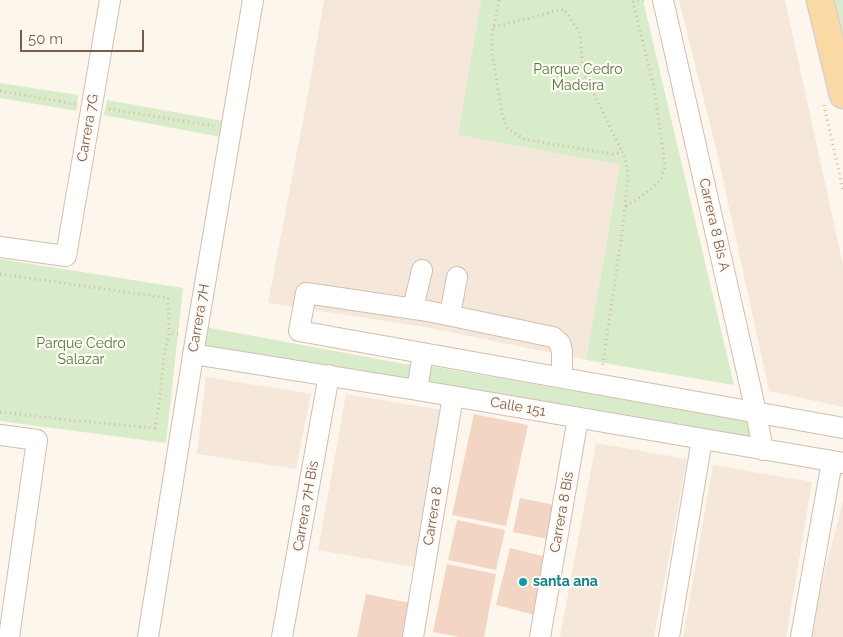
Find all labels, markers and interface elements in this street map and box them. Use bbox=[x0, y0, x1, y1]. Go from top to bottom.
scale bar bbox=[22, 20, 146, 52]
text: 50 m bbox=[28, 30, 63, 48]
park label: Parque Cedro Madeira bbox=[533, 62, 623, 94]
street label: Carrera 7G bbox=[74, 93, 102, 163]
street label: Carrera 8 Bis A bbox=[695, 177, 733, 273]
street label: Carrera 7H bbox=[185, 283, 213, 353]
park label: Parque Cedro Salazar bbox=[36, 336, 126, 368]
street label: Calle 151 bbox=[489, 394, 547, 420]
street label: Carrera 7H Bis bbox=[290, 459, 322, 553]
street label: Carrera 8 Bis bbox=[547, 470, 577, 554]
street label: Carrera 8 bbox=[420, 485, 446, 547]
place label: santa ana bbox=[533, 574, 598, 590]
marker: santa ana bbox=[517, 576, 529, 588]

